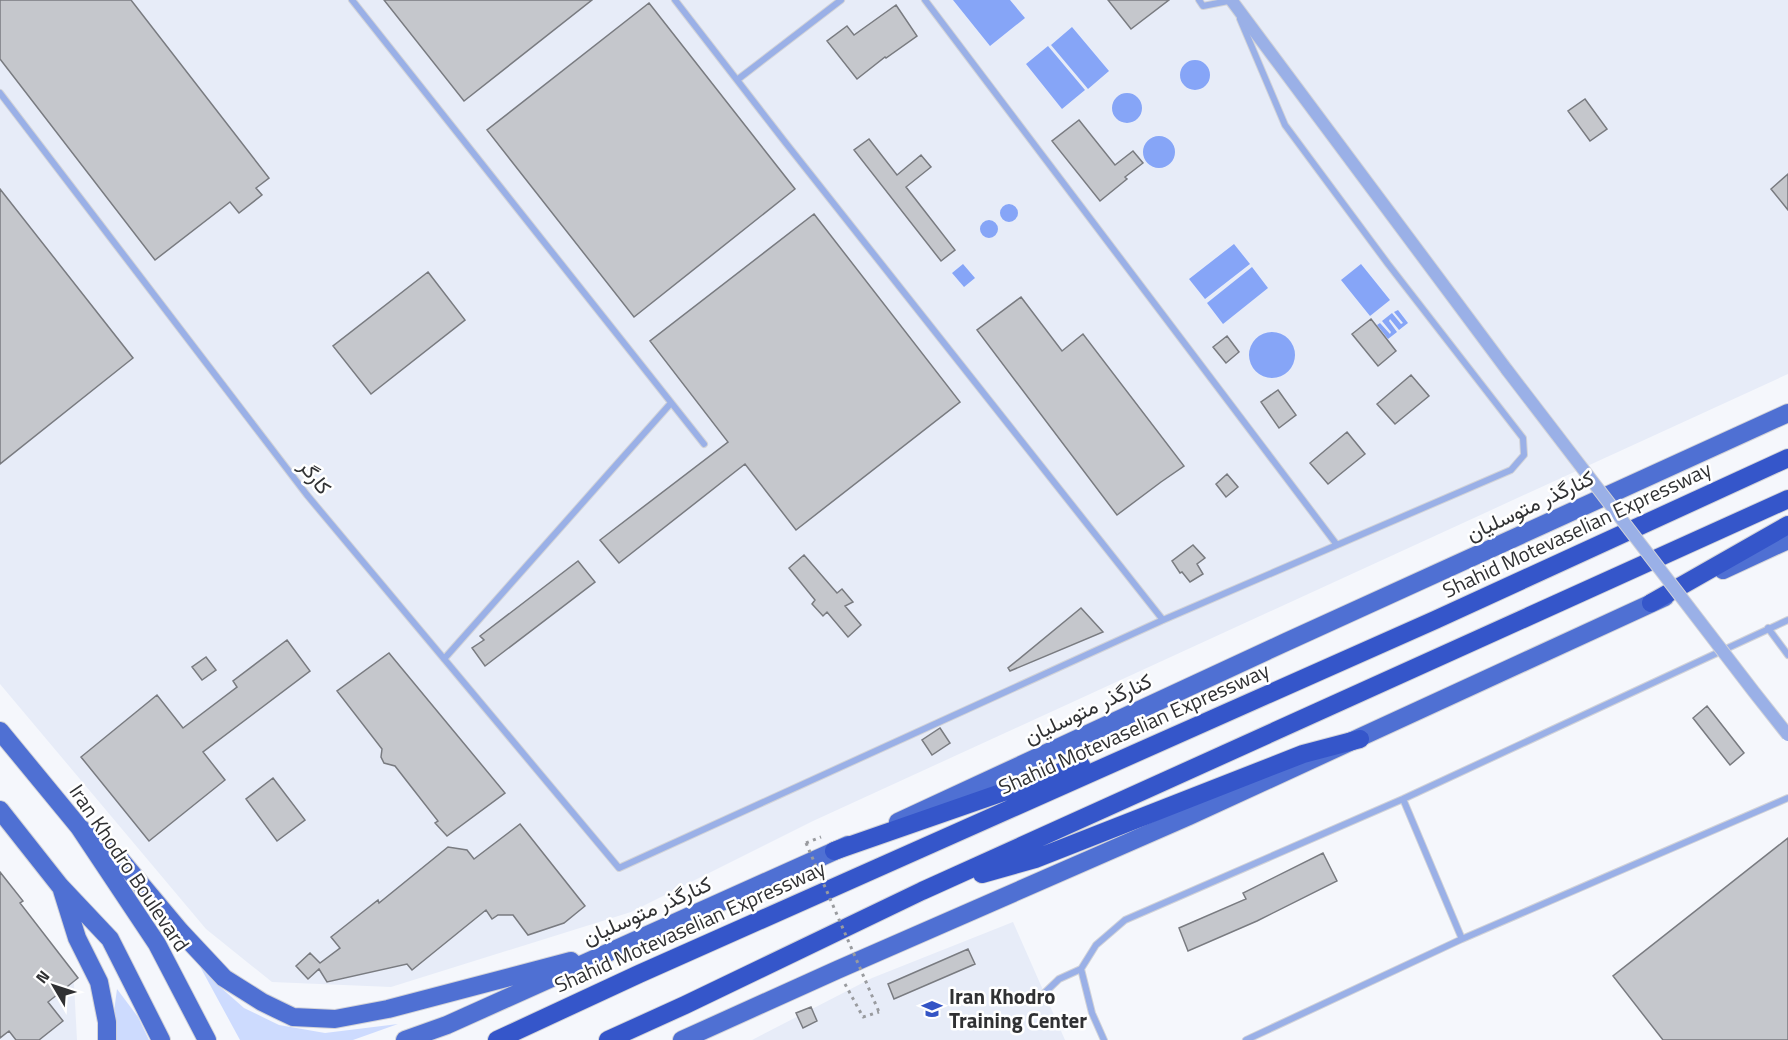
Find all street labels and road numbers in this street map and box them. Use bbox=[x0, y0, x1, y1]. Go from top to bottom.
street label: کارگر bbox=[291, 451, 340, 501]
street label: Shahid Motevaselian Expressway bbox=[1437, 453, 1716, 606]
street label: کنارگذر متوسلیان bbox=[1460, 461, 1599, 549]
street label: Shahid Motevaselian Expressway bbox=[993, 654, 1274, 802]
street label: کنارگذر متوسلیان bbox=[1018, 664, 1157, 752]
street label: Iran Khodro Boulevard bbox=[62, 777, 198, 958]
street label: Shahid Motevaselian Expressway bbox=[549, 852, 830, 1000]
street label: کنارگذر متوسلیان bbox=[577, 867, 716, 953]

